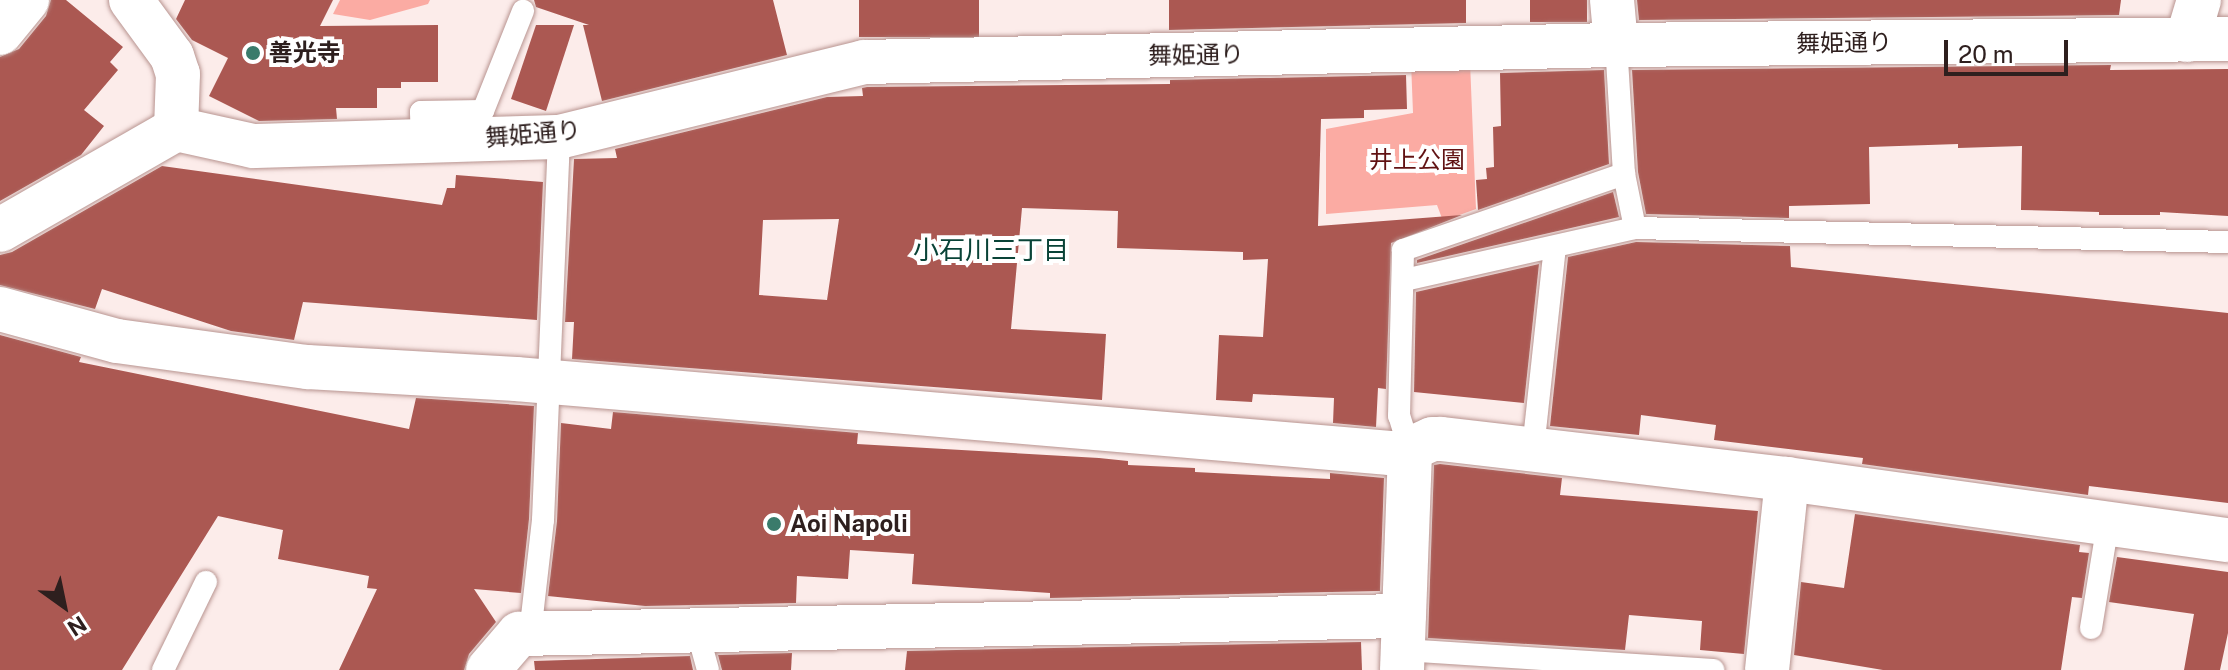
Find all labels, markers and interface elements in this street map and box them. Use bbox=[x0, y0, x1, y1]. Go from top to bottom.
scale bar bbox=[1948, 24, 2072, 74]
street label: 舞姫通り bbox=[1796, 28, 1892, 58]
place label: 善光寺 bbox=[269, 39, 341, 67]
street label: 舞姫通り bbox=[1148, 40, 1244, 70]
text: 20 m bbox=[1958, 40, 2014, 68]
marker: 善光寺 bbox=[244, 44, 262, 62]
street label: 舞姫通り bbox=[484, 115, 582, 153]
park label: 井上公園 bbox=[1369, 146, 1465, 174]
district label: 小石川三丁目 bbox=[913, 234, 1069, 266]
place label: Aoi Napoli bbox=[790, 510, 908, 538]
marker: Aoi Napoli bbox=[765, 515, 783, 533]
north arrow bbox=[24, 566, 104, 646]
text: N bbox=[63, 611, 91, 642]

